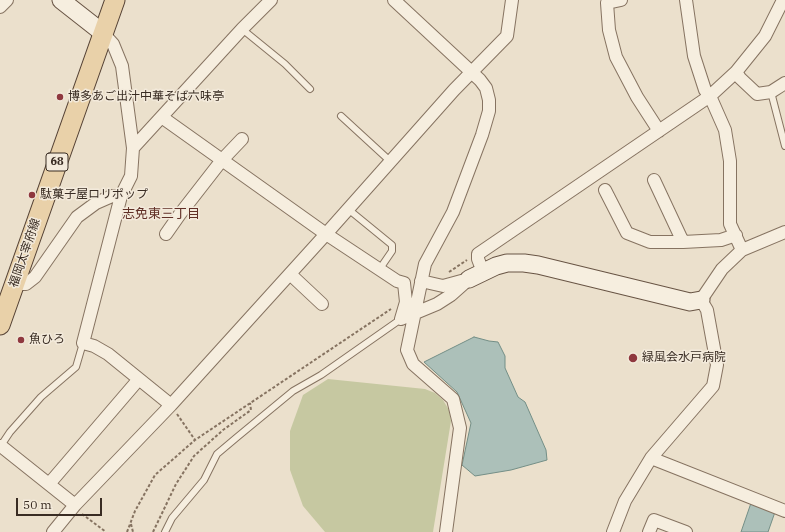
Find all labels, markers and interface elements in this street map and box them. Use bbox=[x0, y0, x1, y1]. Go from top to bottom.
place label: 博多あご出汁中華そば六味亭 bbox=[68, 90, 224, 104]
marker: 博多あご出汁中華そば六味亭 bbox=[55, 92, 65, 102]
road number: 68 bbox=[46, 153, 68, 171]
place label: 駄菓子屋ロリポップ bbox=[40, 188, 148, 202]
marker: 駄菓子屋ロリポップ bbox=[27, 190, 37, 200]
district label: 志免東三丁目 bbox=[122, 206, 200, 222]
street label: 福岡太宰府線 bbox=[6, 217, 44, 289]
place label: 魚ひろ bbox=[29, 333, 65, 347]
marker: 魚ひろ bbox=[16, 335, 26, 345]
place label: 緑風会水戸病院 bbox=[642, 351, 726, 365]
marker: 緑風会水戸病院 bbox=[627, 352, 639, 364]
scale bar bbox=[18, 490, 104, 516]
text: 50 m bbox=[23, 497, 52, 512]

